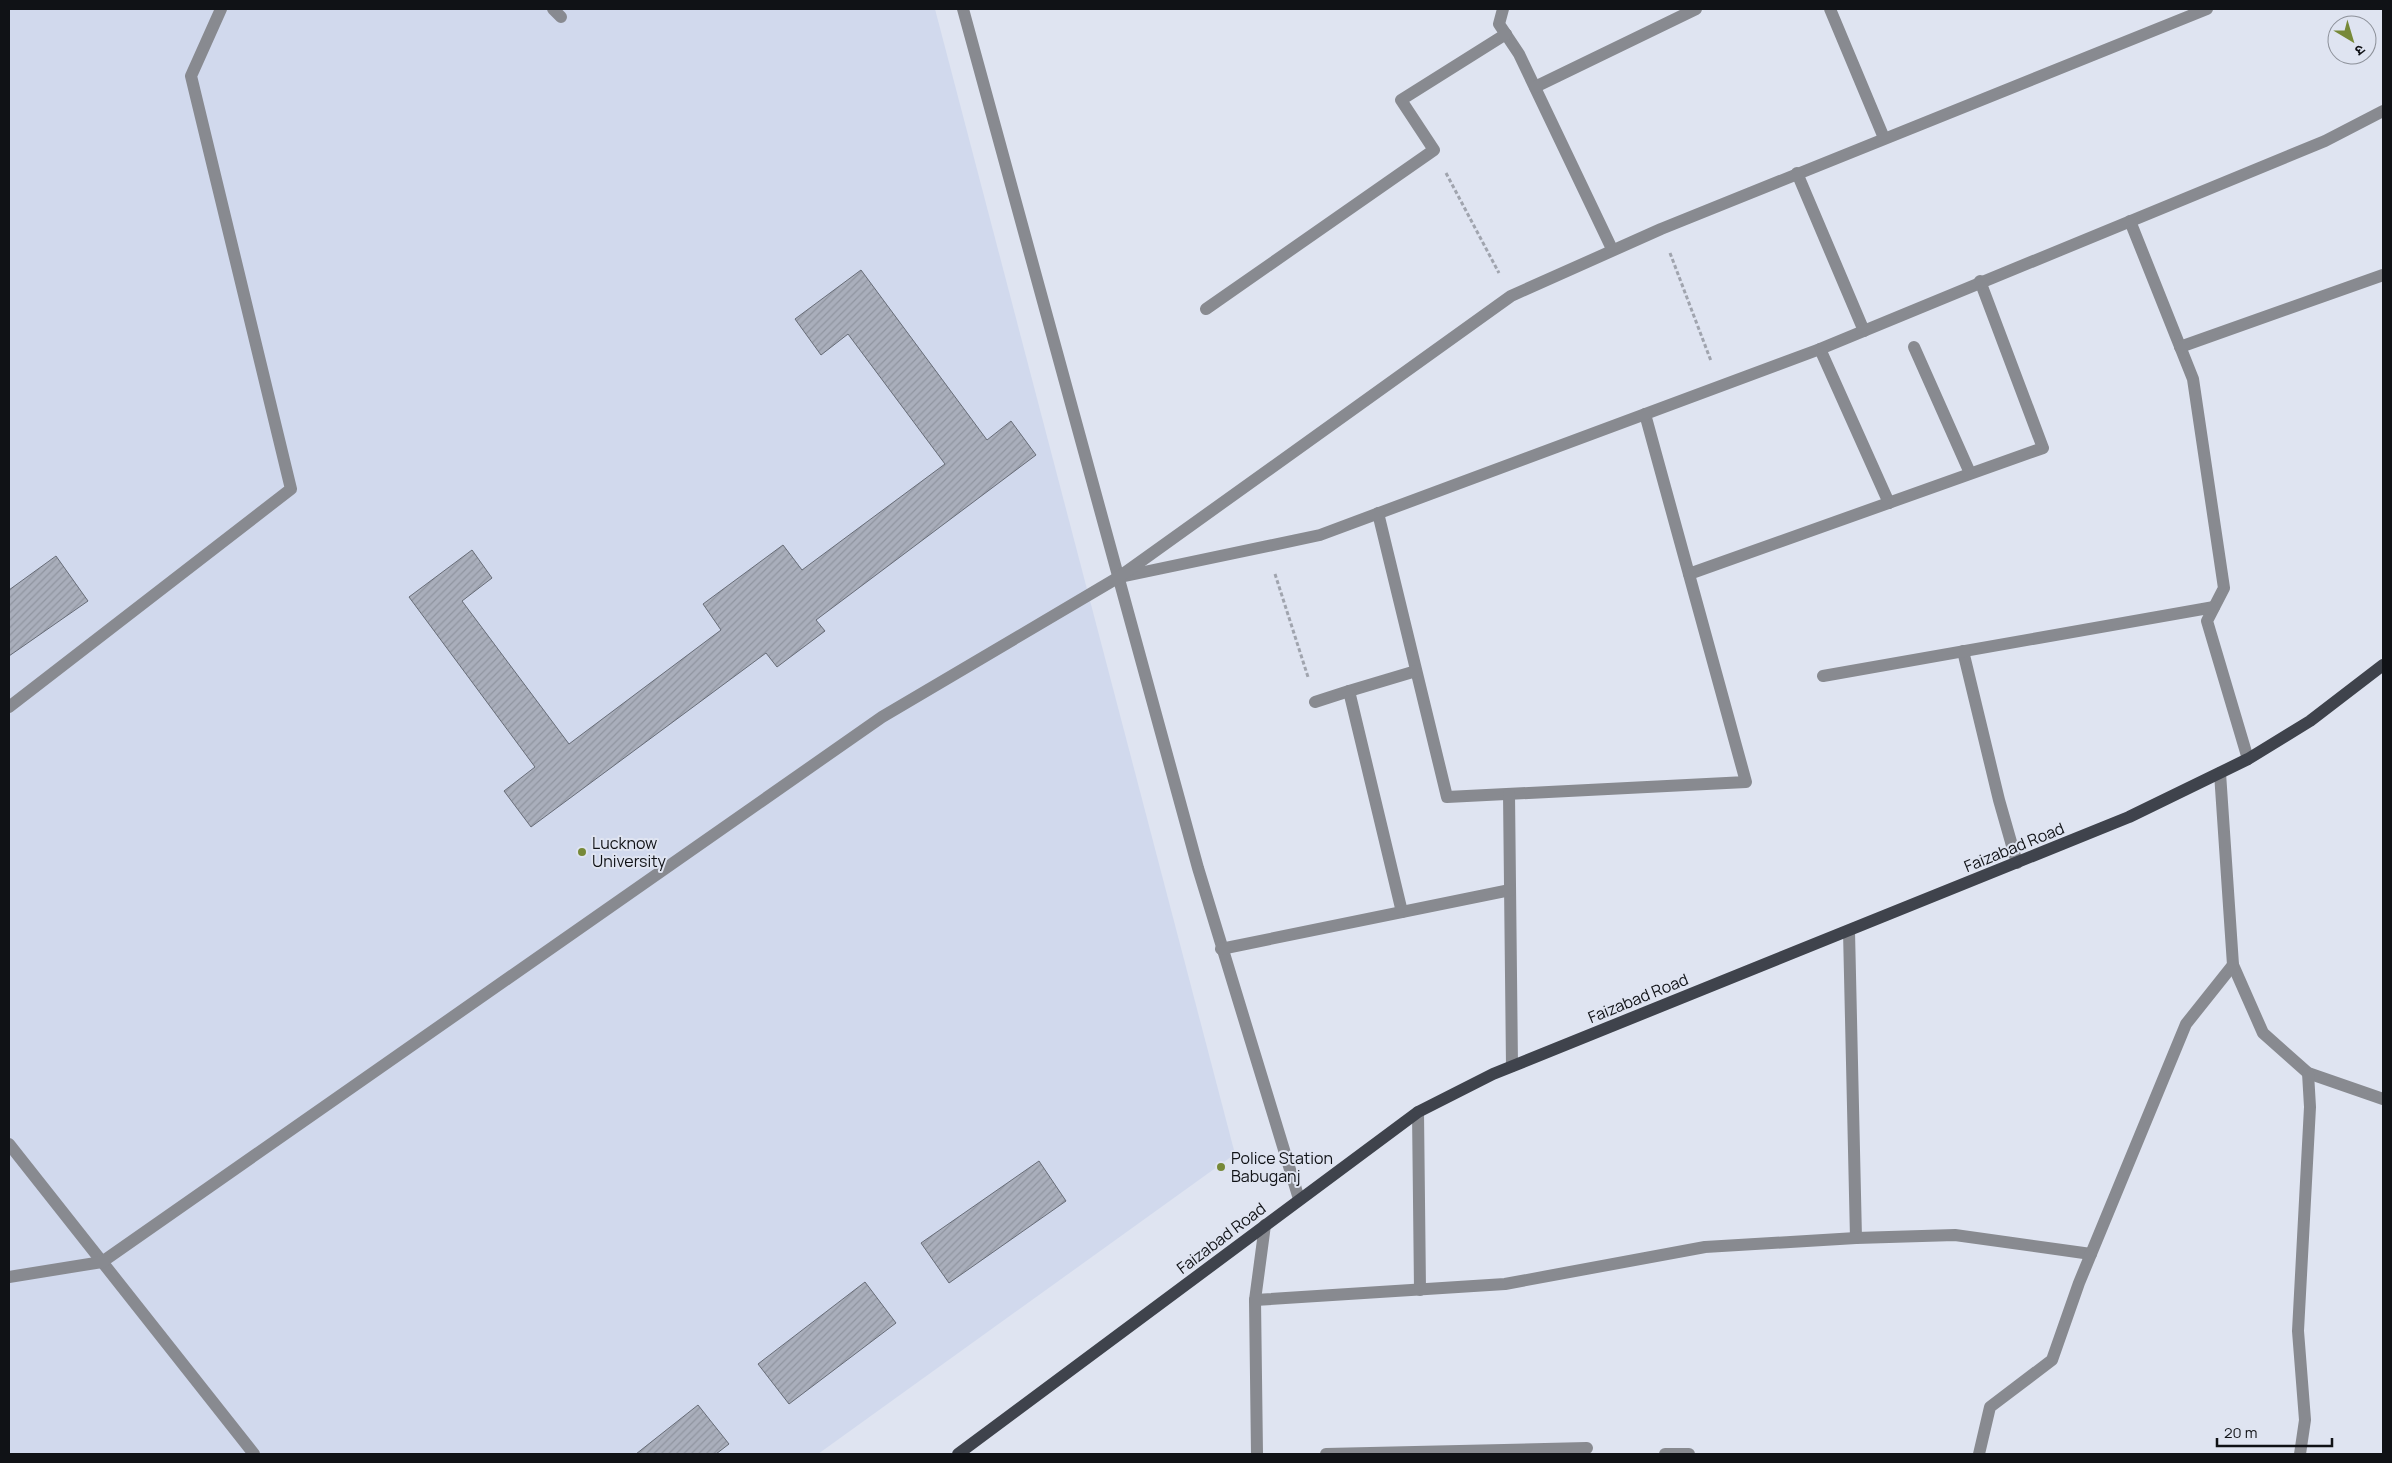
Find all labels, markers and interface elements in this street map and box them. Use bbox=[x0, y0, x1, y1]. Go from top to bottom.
north arrow bbox=[2327, 15, 2377, 65]
text: उ bbox=[2351, 41, 2369, 61]
street label: Faizabad Road bbox=[1961, 817, 2067, 877]
place label: Lucknow University bbox=[592, 832, 666, 872]
marker: Lucknow University bbox=[576, 846, 588, 858]
street label: Faizabad Road bbox=[1585, 968, 1691, 1028]
place label: Police Station Babuganj bbox=[1231, 1147, 1333, 1187]
marker: Police Station Babuganj bbox=[1215, 1161, 1227, 1173]
street label: Faizabad Road bbox=[1172, 1197, 1270, 1279]
scale bar bbox=[2217, 1416, 2332, 1448]
text: 20 m bbox=[2224, 1422, 2257, 1443]

